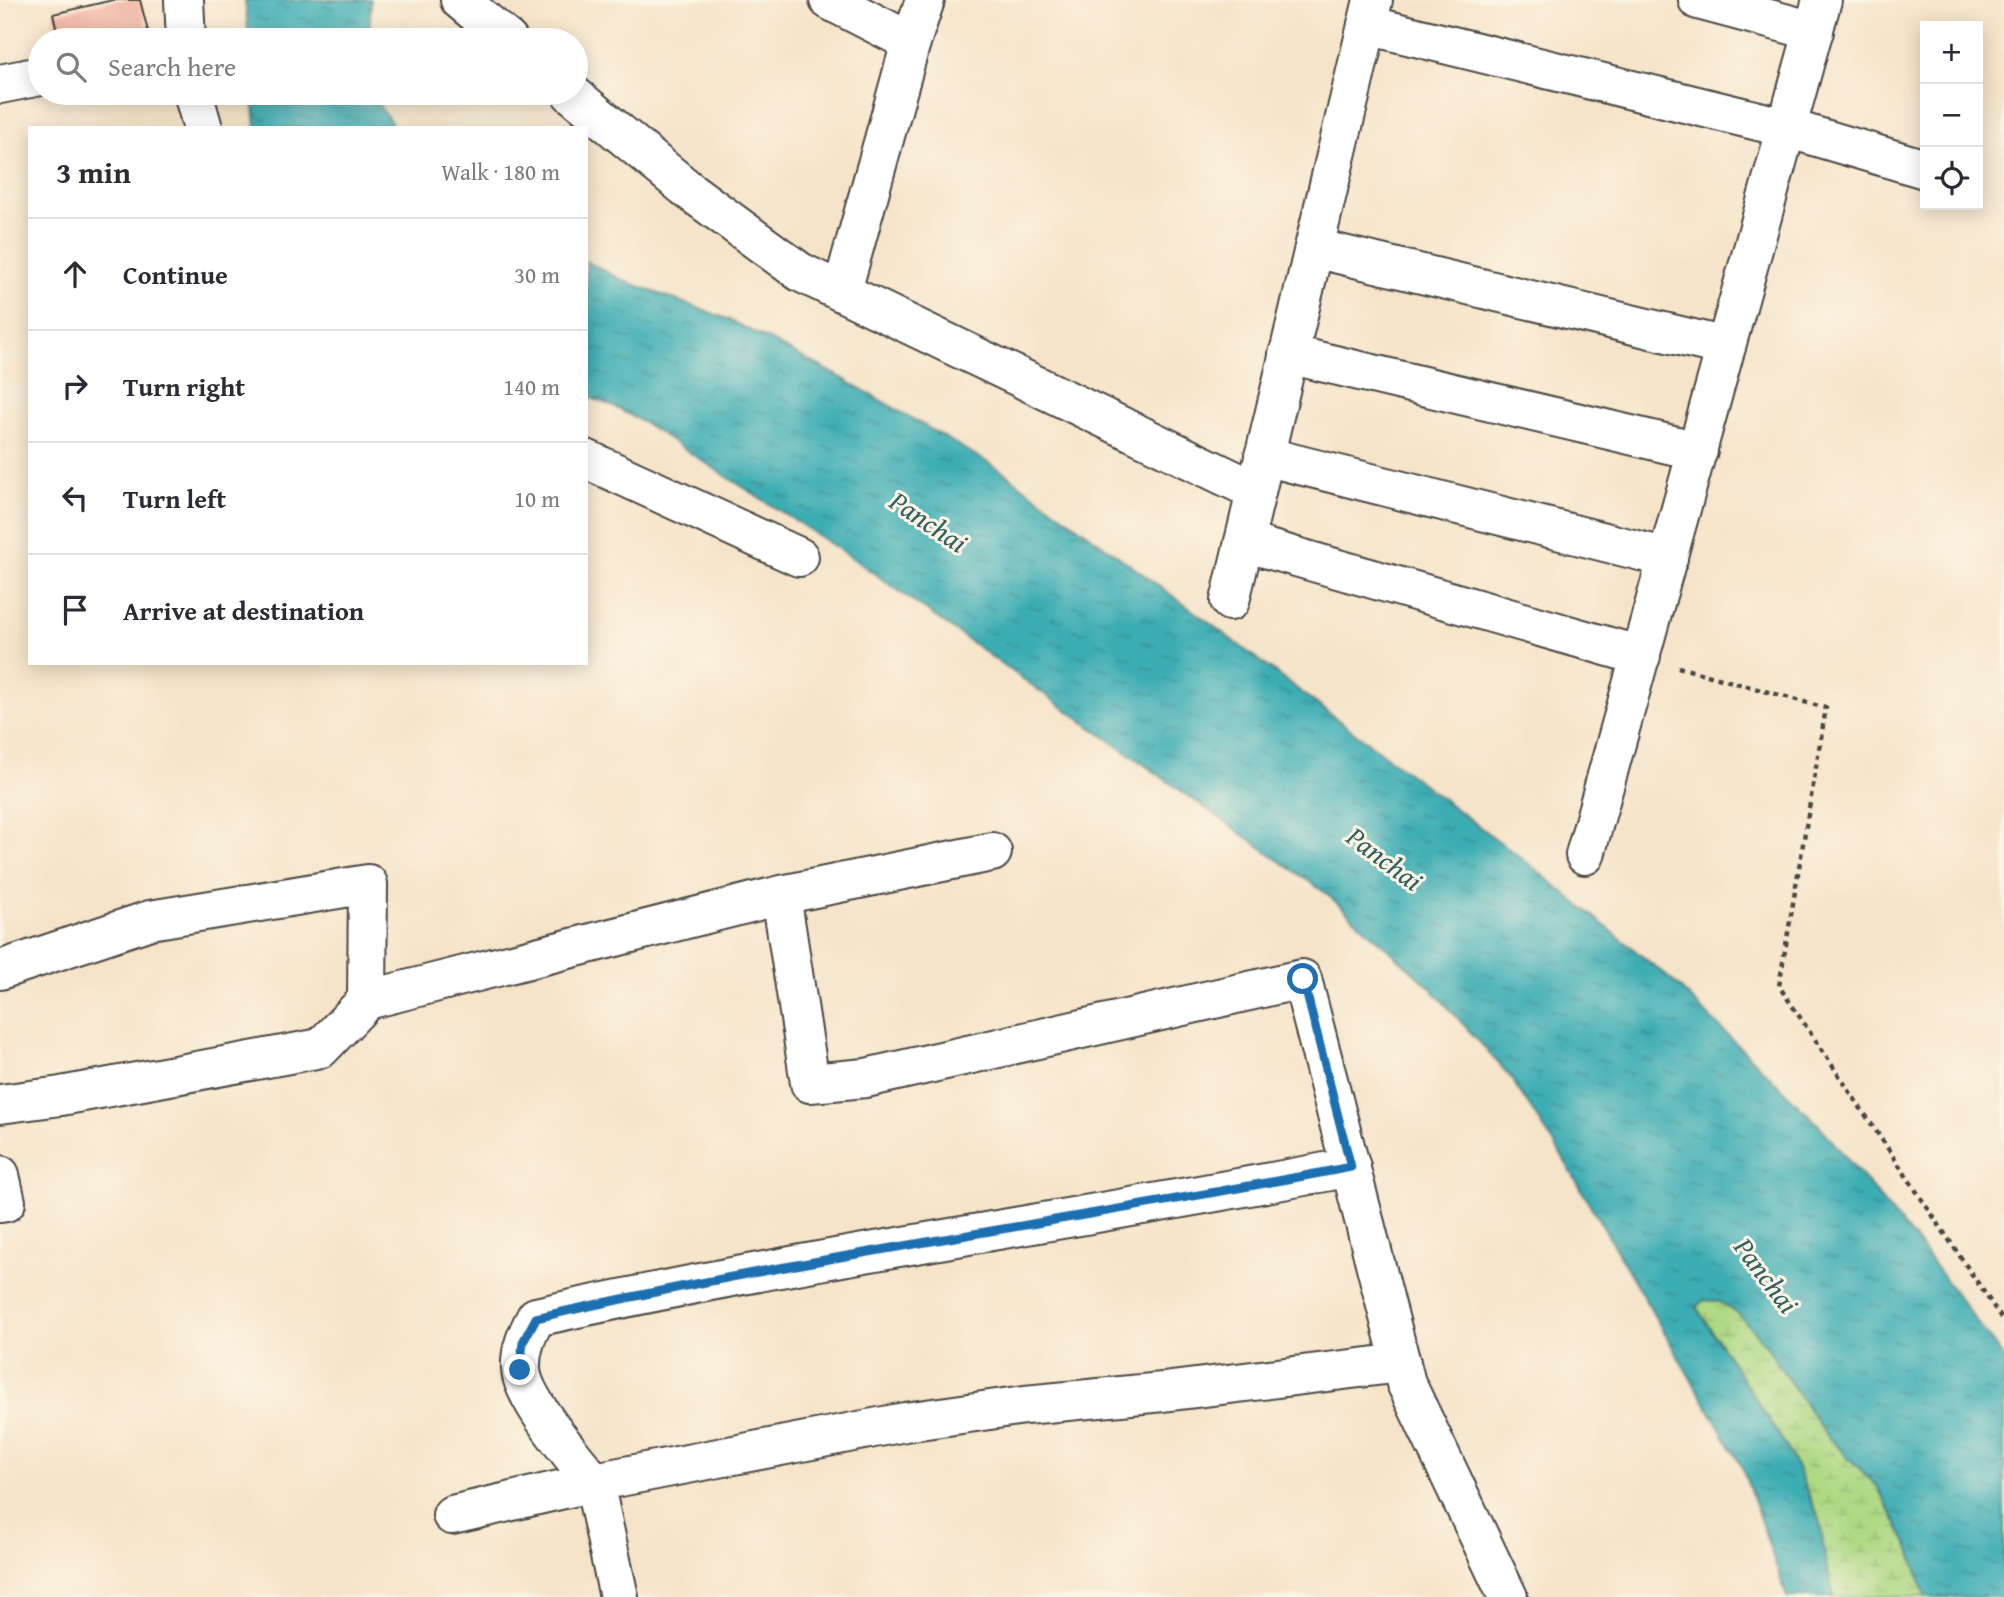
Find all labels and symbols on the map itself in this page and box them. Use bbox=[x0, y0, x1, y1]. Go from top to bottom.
water label: Panchai bbox=[881, 479, 976, 562]
water label: Panchai bbox=[1338, 815, 1432, 900]
route start bbox=[1287, 963, 1318, 994]
water label: Panchai bbox=[1724, 1228, 1809, 1322]
route end bbox=[504, 1354, 535, 1385]

